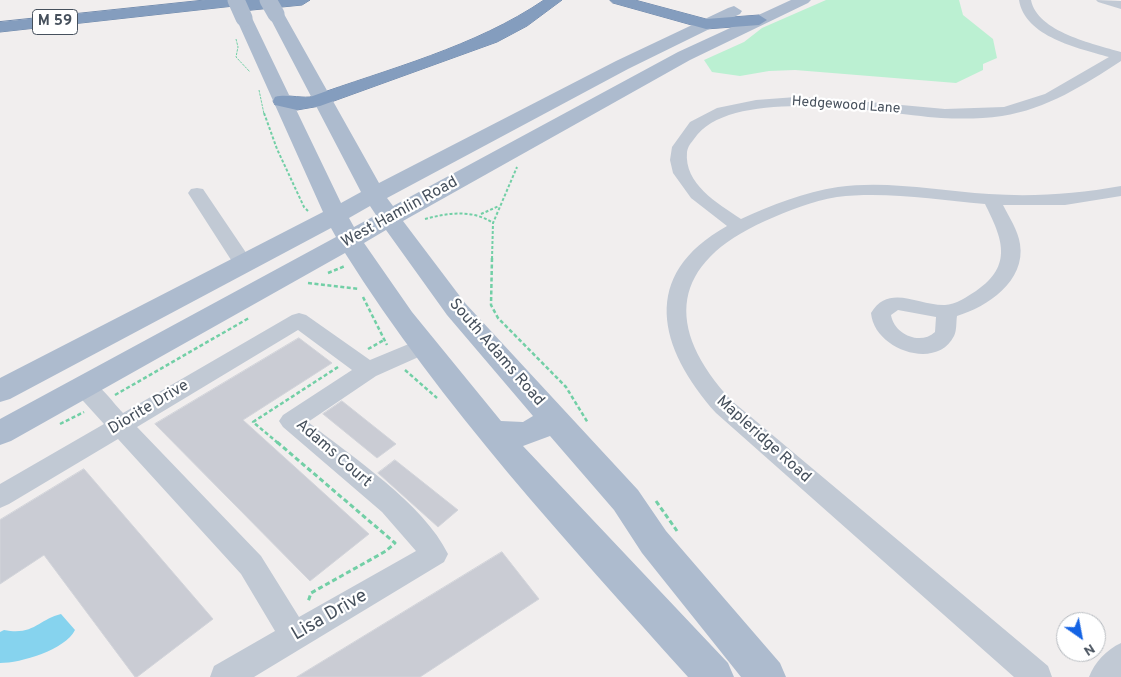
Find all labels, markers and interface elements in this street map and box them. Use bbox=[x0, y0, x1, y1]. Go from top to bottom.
road number: M 59 bbox=[32, 10, 78, 34]
street label: Hedgewood Lane bbox=[791, 94, 901, 118]
street label: West Hamlin Road bbox=[339, 173, 461, 253]
street label: South Adams Road bbox=[444, 295, 548, 411]
street label: Diorite Drive bbox=[105, 377, 193, 439]
street label: Mapleridge Road bbox=[712, 393, 814, 487]
street label: Adams Court bbox=[291, 416, 375, 492]
street label: Lisa Drive bbox=[288, 585, 372, 647]
north arrow bbox=[1056, 612, 1106, 662]
text: N bbox=[1080, 639, 1098, 659]

